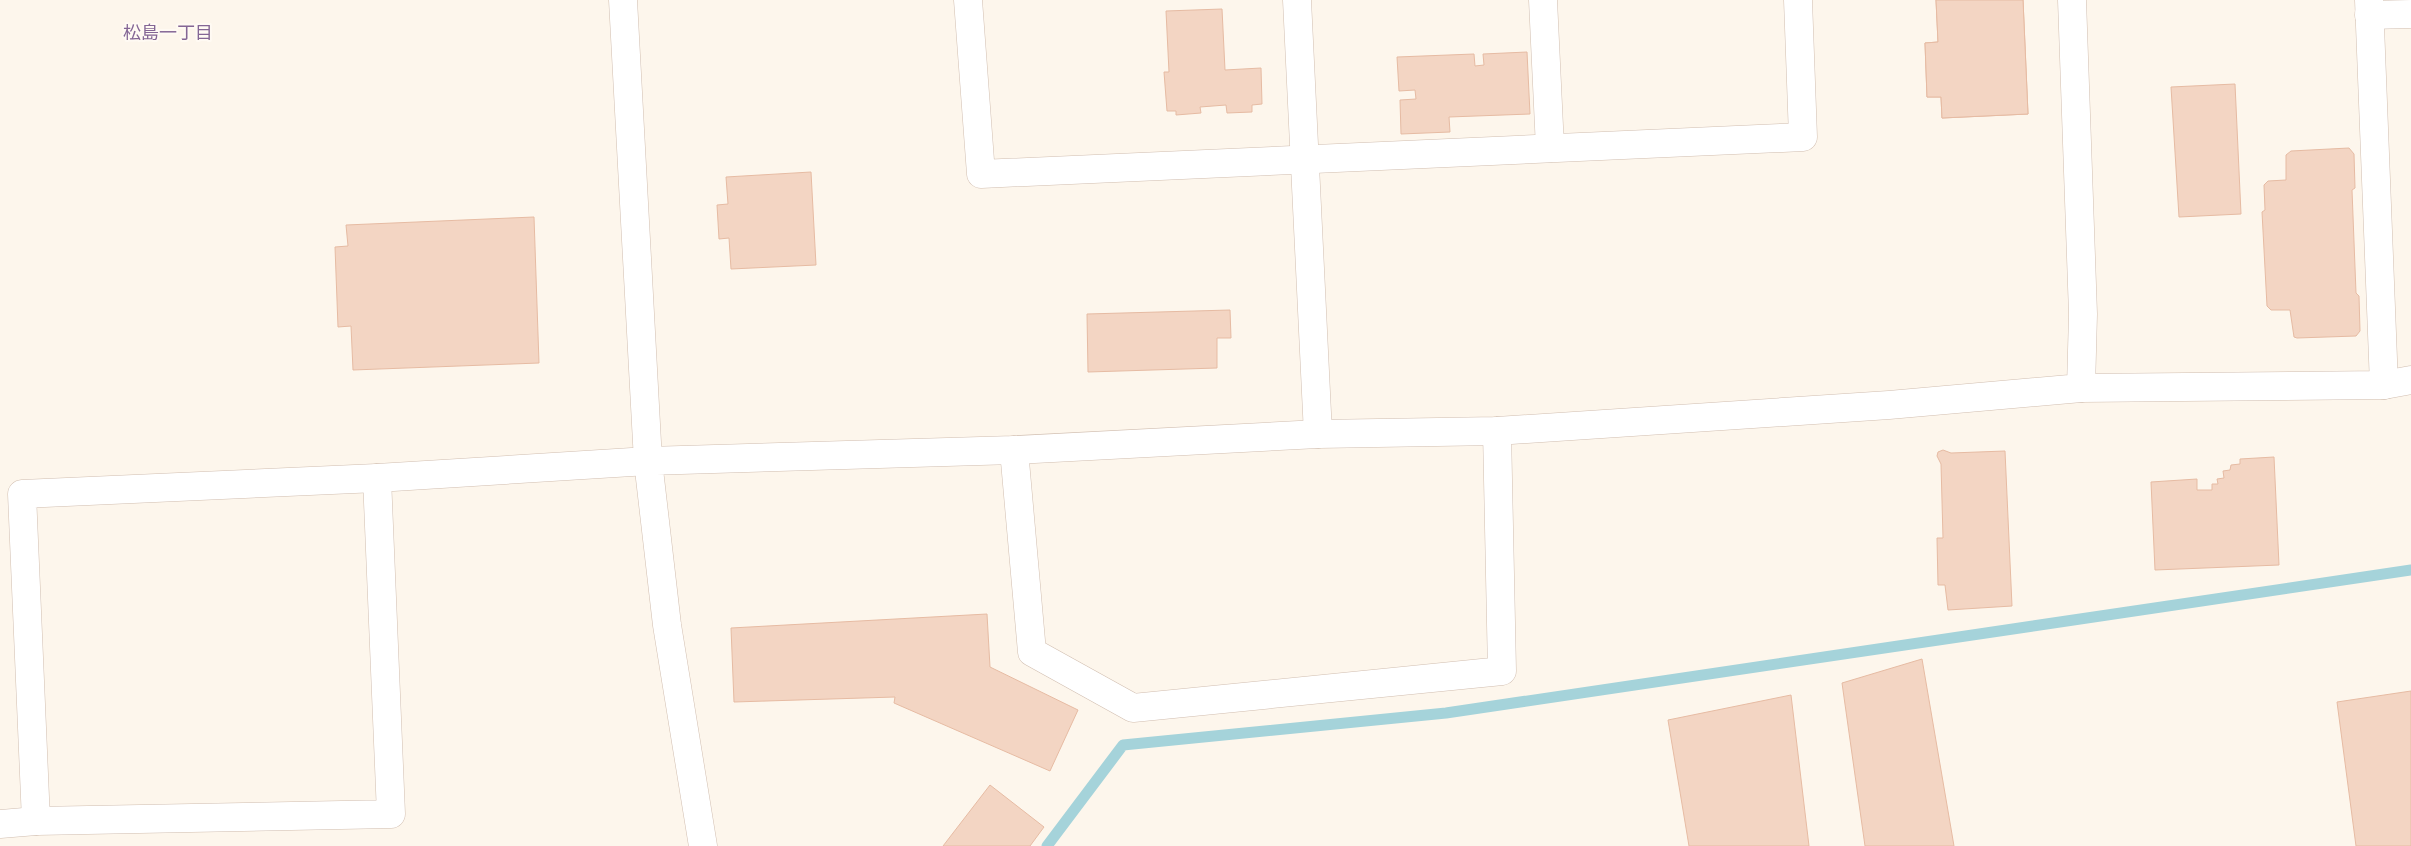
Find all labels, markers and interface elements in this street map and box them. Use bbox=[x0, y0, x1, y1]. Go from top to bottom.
district label: 松島一丁目 bbox=[123, 22, 213, 44]

